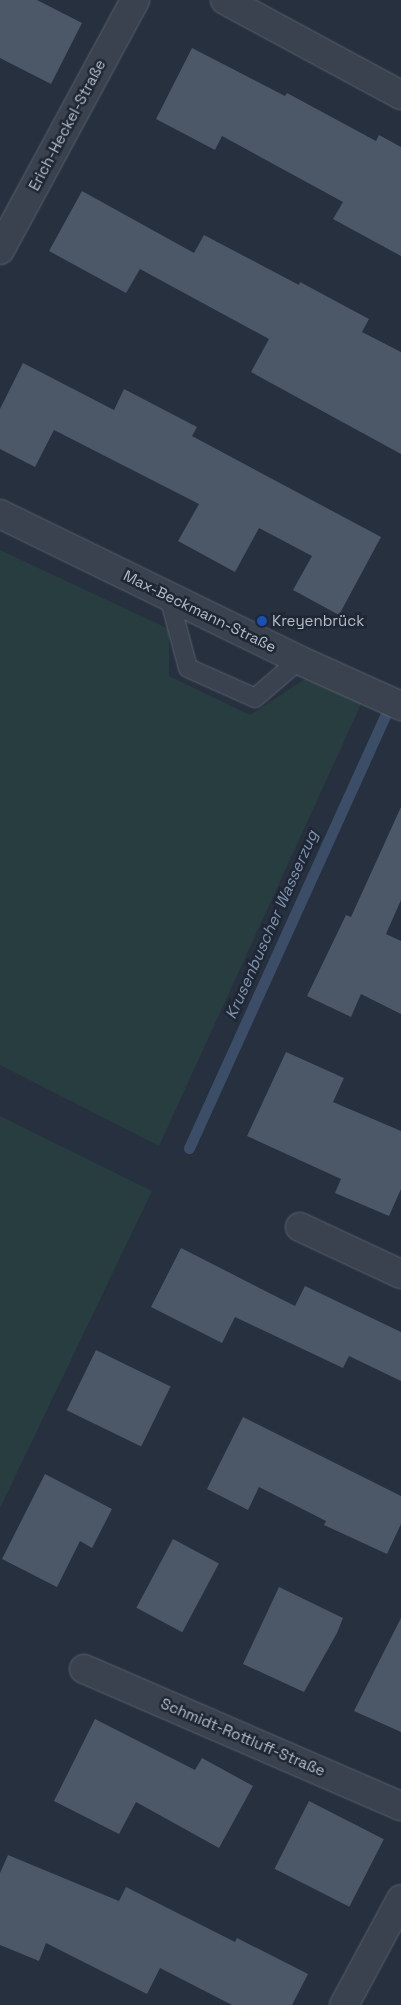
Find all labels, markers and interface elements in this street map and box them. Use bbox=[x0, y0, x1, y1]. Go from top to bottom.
street label: Erich-Heckel-Straße bbox=[25, 56, 109, 194]
street label: Max-Beckmann-Straße bbox=[121, 566, 279, 656]
place label: Kreyenbrück bbox=[272, 612, 364, 630]
marker: Kreyenbrück bbox=[256, 615, 268, 627]
water label: Krusenbuscher Wasserzug bbox=[222, 828, 322, 1022]
street label: Schmidt-Rottluff-Straße bbox=[158, 1694, 328, 1780]

